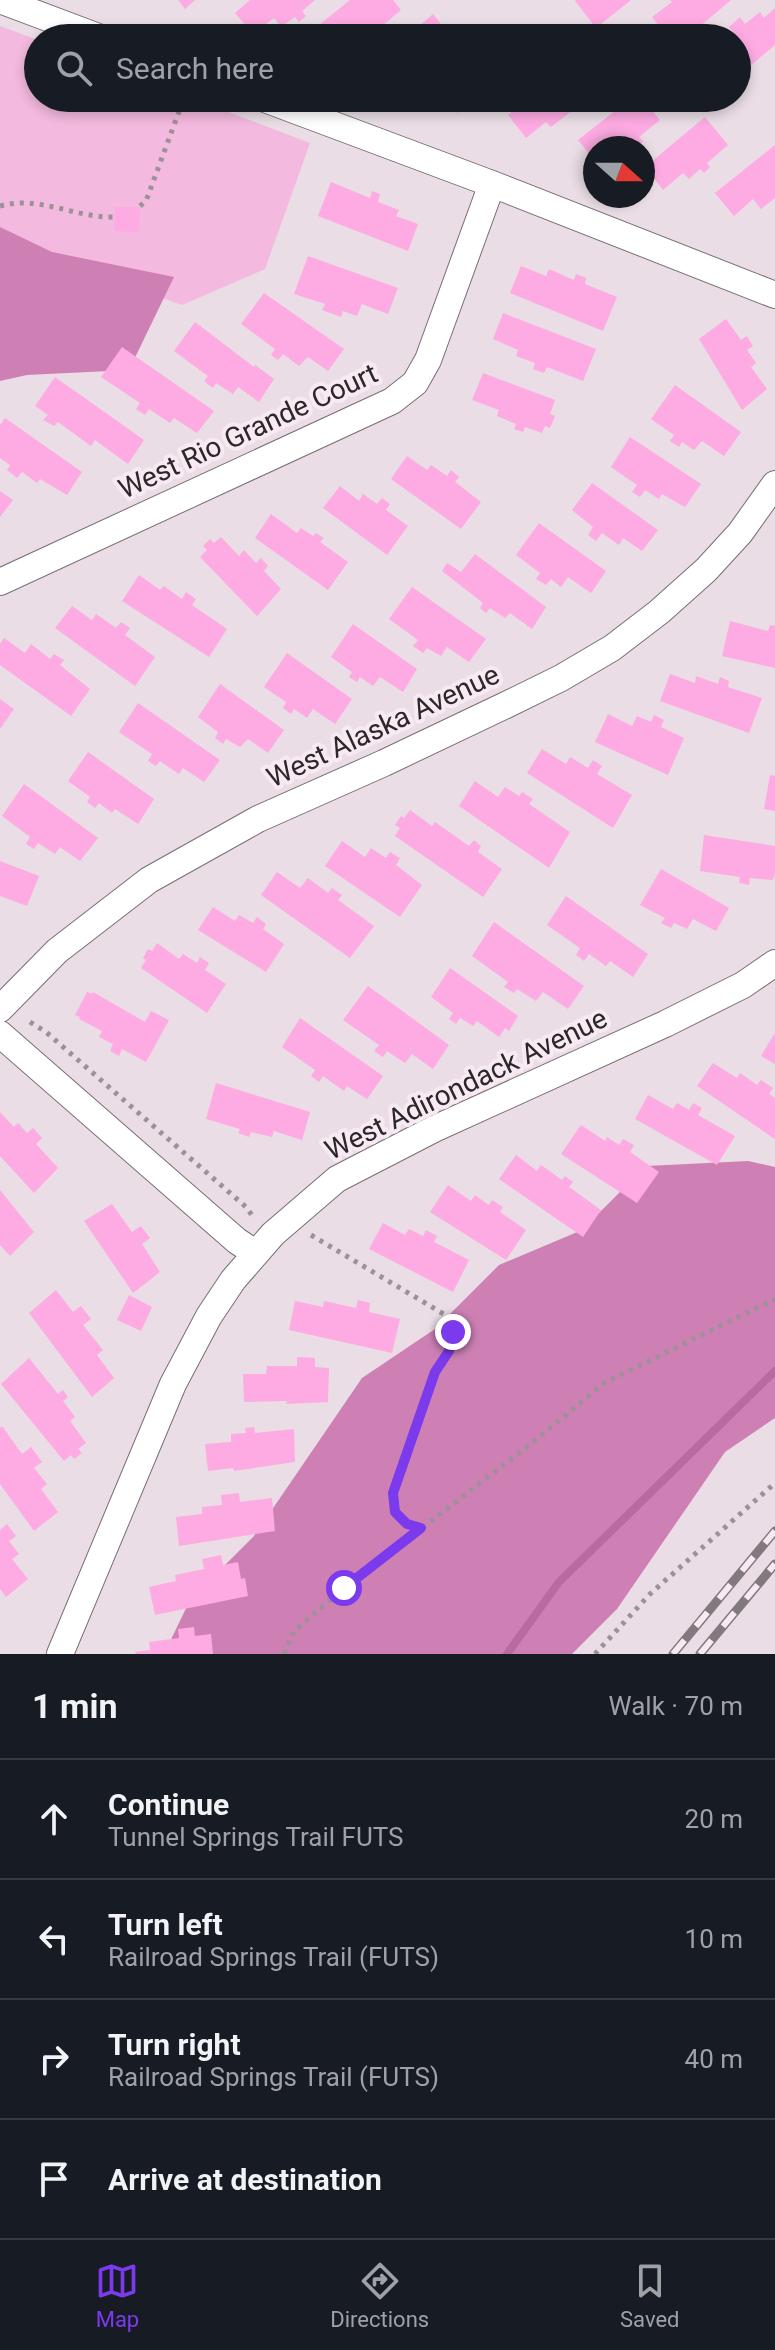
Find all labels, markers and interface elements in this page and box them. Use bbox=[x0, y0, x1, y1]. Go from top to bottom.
search box bbox=[24, 24, 751, 112]
icon: search bbox=[52, 46, 96, 90]
text: Search here bbox=[116, 51, 274, 86]
north arrow bbox=[583, 136, 655, 208]
street label: West Rio Grande Court bbox=[113, 356, 383, 506]
street label: West Alaska Avenue bbox=[262, 658, 504, 794]
street label: West Adirondack Avenue bbox=[320, 1001, 612, 1167]
route end bbox=[435, 1314, 471, 1350]
route start bbox=[326, 1570, 362, 1606]
text: 1 min bbox=[32, 1686, 117, 1726]
text: Walk · 70 m bbox=[609, 1691, 743, 1721]
text: Continue bbox=[108, 1787, 229, 1822]
icon: ahead bbox=[32, 1797, 76, 1841]
text: 20 m bbox=[685, 1804, 743, 1834]
text: Tunnel Springs Trail FUTS bbox=[108, 1822, 403, 1852]
text: Turn left bbox=[108, 1907, 223, 1942]
icon: left bbox=[32, 1917, 76, 1961]
text: 10 m bbox=[685, 1924, 743, 1954]
text: Railroad Springs Trail (FUTS) bbox=[108, 1942, 439, 1972]
text: Turn right bbox=[108, 2027, 241, 2062]
icon: right bbox=[32, 2037, 76, 2081]
text: 40 m bbox=[685, 2044, 743, 2074]
text: Railroad Springs Trail (FUTS) bbox=[108, 2062, 439, 2092]
icon: arrive bbox=[32, 2157, 76, 2201]
text: Arrive at destination bbox=[108, 2162, 382, 2197]
tab: Map bbox=[95, 2259, 139, 2332]
tab: Directions bbox=[330, 2259, 429, 2332]
tab: Saved bbox=[620, 2259, 680, 2332]

